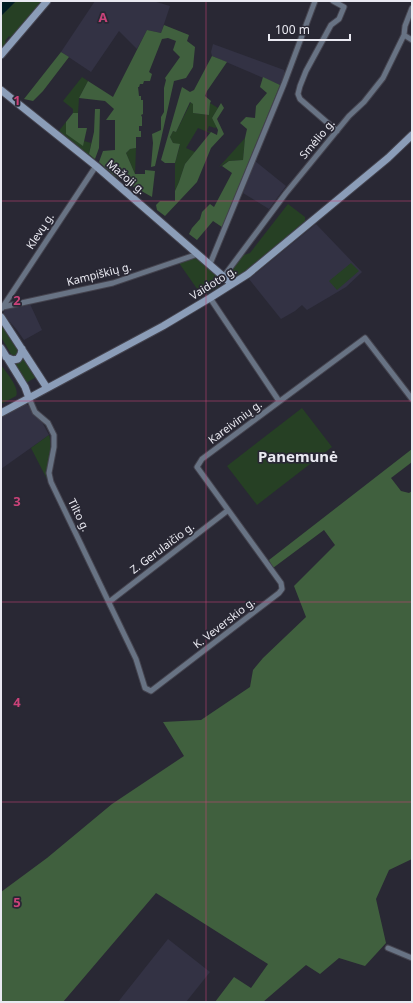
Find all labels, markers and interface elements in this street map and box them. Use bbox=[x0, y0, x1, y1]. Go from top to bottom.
text: A bbox=[99, 8, 108, 26]
scale bar bbox=[269, 16, 350, 42]
text: 100 m bbox=[275, 21, 310, 38]
text: 1 bbox=[13, 91, 21, 109]
street label: Smėlio g. bbox=[296, 116, 338, 162]
street label: Mažoji g. bbox=[104, 156, 149, 197]
street label: Klevų g. bbox=[22, 210, 57, 252]
street label: Kampiškių g. bbox=[65, 258, 133, 289]
street label: Vaidoto g. bbox=[187, 262, 239, 303]
text: 2 bbox=[13, 291, 21, 309]
street label: Kareivinių g. bbox=[205, 396, 265, 447]
district label: Panemunė bbox=[258, 446, 338, 466]
text: 3 bbox=[13, 492, 21, 510]
street label: Tilto g. bbox=[65, 496, 94, 534]
street label: Z. Gerulaičio g. bbox=[126, 518, 197, 577]
street label: K. Veverskio g. bbox=[190, 594, 258, 651]
text: 4 bbox=[13, 693, 21, 711]
text: 5 bbox=[13, 893, 21, 911]

